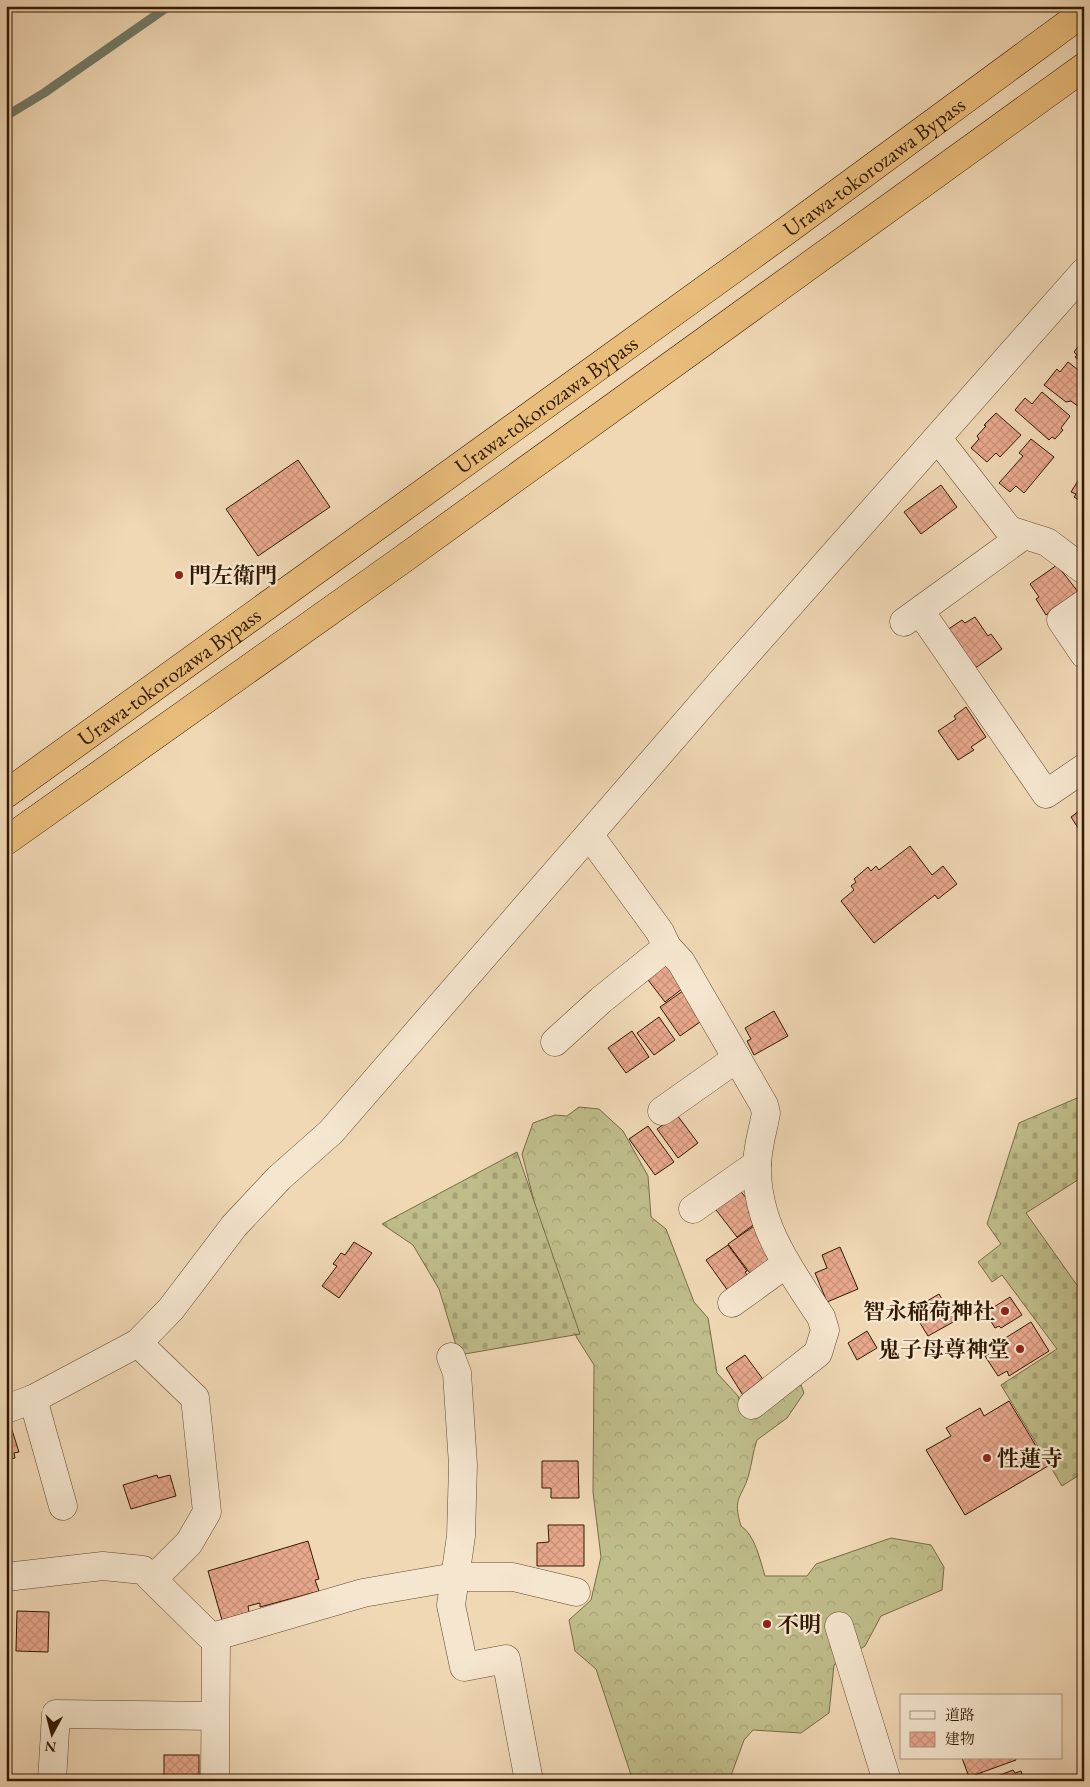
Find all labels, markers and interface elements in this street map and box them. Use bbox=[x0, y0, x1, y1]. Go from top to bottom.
street label: Urawa-tokorozawa Bypass bbox=[777, 90, 971, 243]
street label: Urawa-tokorozawa Bypass bbox=[449, 328, 643, 480]
place label: 門左衛門 bbox=[189, 561, 277, 590]
marker: 門左衛門 bbox=[173, 569, 185, 581]
street label: Urawa-tokorozawa Bypass bbox=[72, 600, 266, 752]
place label: 智永稲荷神社 bbox=[863, 1297, 995, 1326]
marker: 智永稲荷神社 bbox=[999, 1305, 1011, 1317]
place label: 鬼子母尊神堂 bbox=[878, 1335, 1010, 1364]
marker: 鬼子母尊神堂 bbox=[1014, 1343, 1026, 1355]
place label: 性蓮寺 bbox=[997, 1444, 1063, 1473]
marker: 性蓮寺 bbox=[981, 1452, 993, 1464]
place label: 不明 bbox=[777, 1610, 821, 1639]
marker: 不明 bbox=[761, 1618, 773, 1630]
legend bbox=[900, 1694, 1062, 1760]
text: 道路 bbox=[945, 1705, 975, 1724]
north arrow bbox=[28, 1710, 78, 1760]
text: 建物 bbox=[945, 1729, 975, 1748]
text: N bbox=[43, 1737, 57, 1757]

